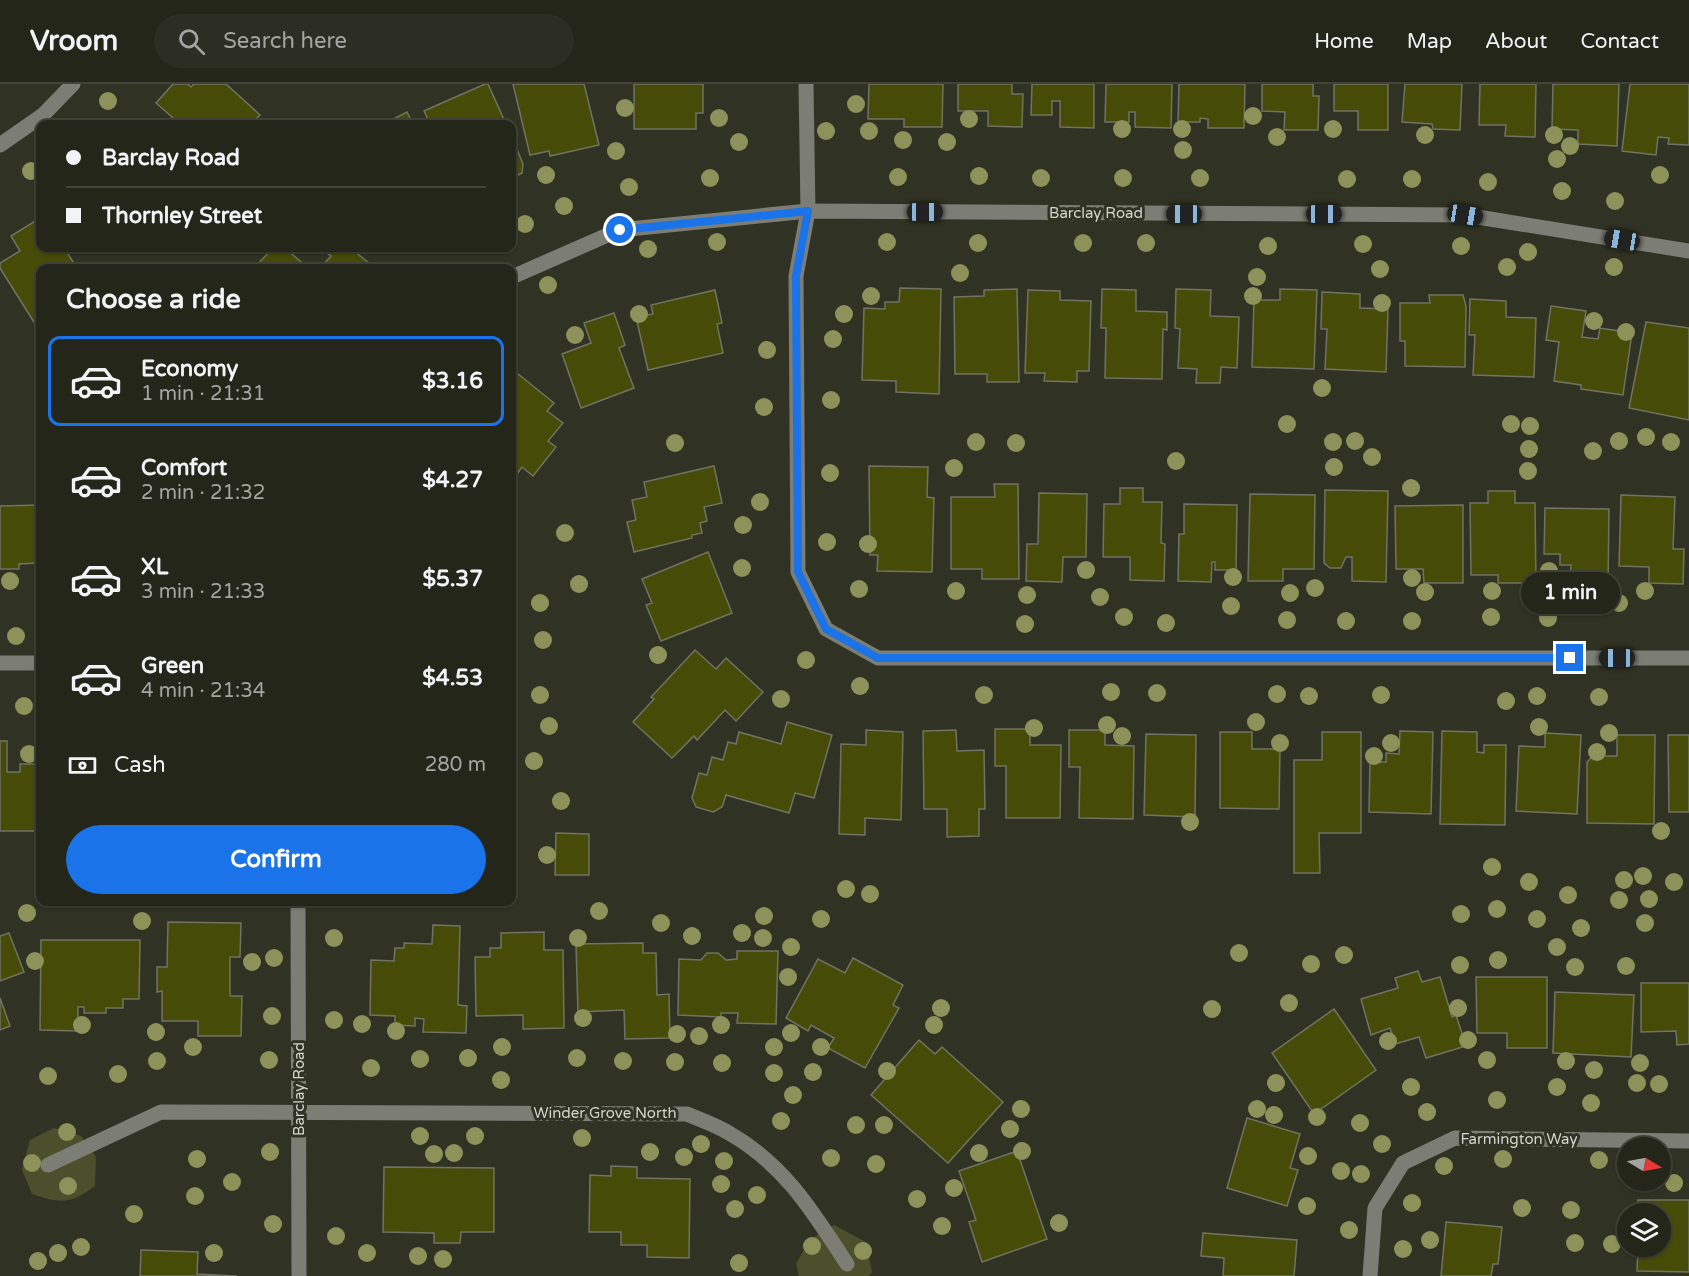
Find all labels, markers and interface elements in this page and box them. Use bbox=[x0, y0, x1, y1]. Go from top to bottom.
search box bbox=[154, 14, 574, 68]
text: Vroom bbox=[30, 24, 118, 58]
icon: search bbox=[175, 25, 208, 58]
text: Search here bbox=[223, 28, 347, 54]
text: Home bbox=[1314, 29, 1374, 54]
text: Map bbox=[1407, 29, 1452, 54]
text: About bbox=[1485, 29, 1547, 54]
text: Contact bbox=[1580, 29, 1659, 54]
text: Barclay Road bbox=[102, 145, 240, 171]
text: Thornley Street bbox=[102, 203, 262, 229]
car bbox=[907, 203, 943, 221]
car bbox=[1446, 203, 1484, 227]
street label: Barclay Road bbox=[1049, 204, 1143, 222]
car bbox=[1166, 205, 1202, 223]
car bbox=[1306, 205, 1342, 223]
route start bbox=[606, 216, 633, 243]
car bbox=[1603, 228, 1641, 252]
text: Choose a ride bbox=[66, 283, 241, 316]
icon: car bbox=[69, 354, 123, 408]
text: Economy bbox=[141, 356, 238, 382]
text: $3.16 bbox=[422, 368, 483, 394]
text: 1 min · 21:31 bbox=[141, 382, 265, 406]
icon: car bbox=[69, 453, 123, 507]
text: Comfort bbox=[141, 455, 227, 481]
text: $4.27 bbox=[422, 467, 483, 493]
text: 2 min · 21:32 bbox=[141, 481, 265, 505]
icon: car bbox=[69, 552, 123, 606]
text: XL bbox=[141, 554, 168, 580]
text: $5.37 bbox=[422, 566, 483, 592]
callout: 1 min bbox=[1520, 571, 1620, 613]
text: 3 min · 21:33 bbox=[141, 580, 265, 604]
text: 1 min bbox=[1544, 581, 1597, 605]
route end bbox=[1556, 644, 1583, 671]
car bbox=[1599, 649, 1635, 667]
icon: car bbox=[69, 651, 123, 705]
text: Green bbox=[141, 653, 204, 679]
text: $4.53 bbox=[422, 665, 483, 691]
text: 4 min · 21:34 bbox=[141, 679, 265, 703]
icon: cash bbox=[66, 749, 99, 782]
text: Cash bbox=[114, 752, 166, 778]
text: 280 m bbox=[425, 753, 486, 777]
button: Confirm bbox=[66, 825, 486, 894]
street label: Barclay Road bbox=[290, 1042, 308, 1136]
street label: Winder Grove North bbox=[533, 1104, 677, 1122]
street label: Farmington Way bbox=[1461, 1130, 1577, 1148]
north arrow bbox=[1617, 1137, 1671, 1191]
map controls bbox=[1617, 1137, 1671, 1257]
button: layers bbox=[1617, 1203, 1671, 1257]

